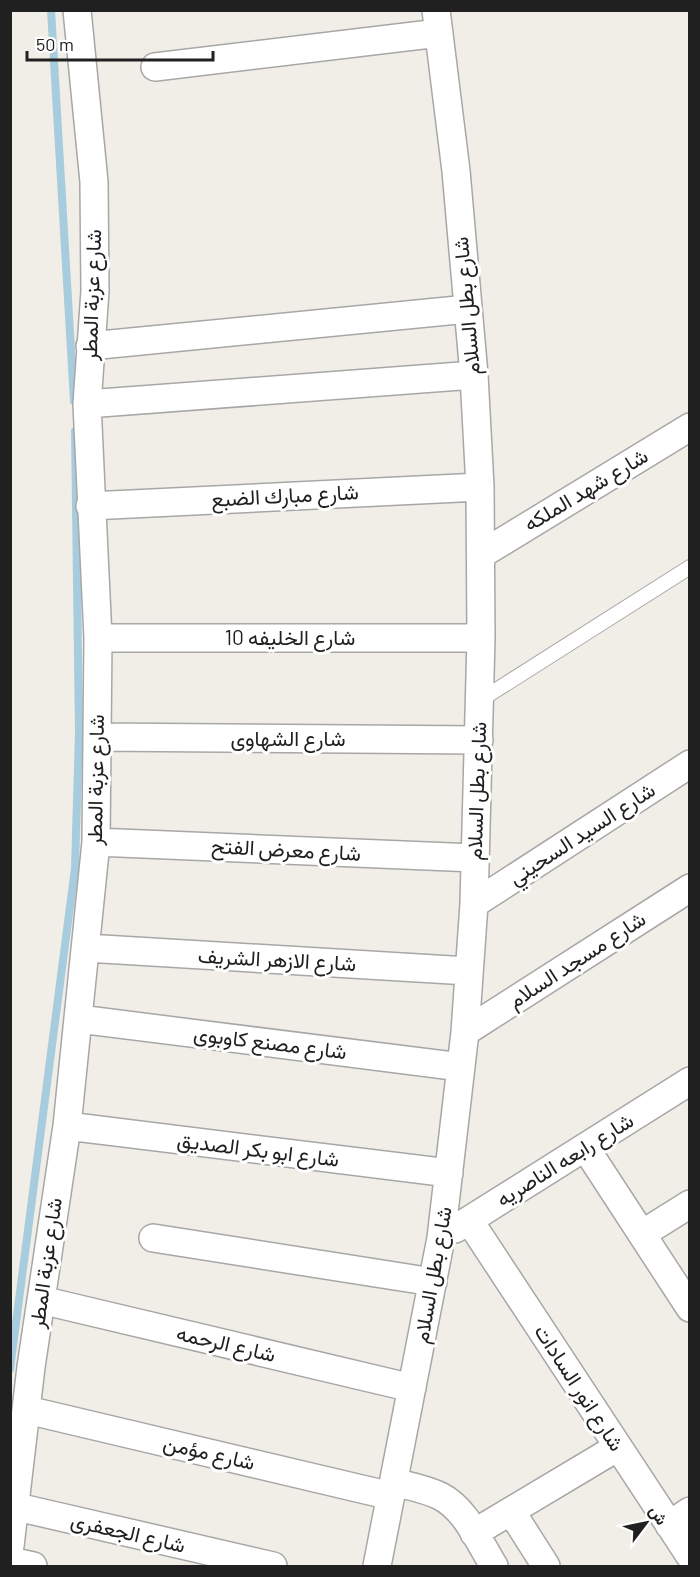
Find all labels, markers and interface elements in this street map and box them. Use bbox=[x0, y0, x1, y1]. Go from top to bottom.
scale bar bbox=[27, 24, 213, 62]
text: 50 m bbox=[36, 33, 74, 55]
street label: شارع عزبة المطر bbox=[76, 229, 108, 362]
street label: شارع بطل السلام bbox=[447, 236, 487, 376]
street label: شارع شهد الملكه bbox=[519, 442, 653, 538]
street label: شارع مبارك الضبع bbox=[211, 478, 359, 514]
street label: شارع الخليفه 10 bbox=[225, 624, 355, 652]
street label: شارع عزبة المطر bbox=[81, 714, 111, 847]
street label: شارع بطل السلام bbox=[461, 721, 493, 861]
street label: شارع الشهاوى bbox=[230, 725, 346, 753]
street label: شارع السيد السحيني bbox=[503, 776, 662, 894]
street label: شارع معرض الفتح bbox=[210, 832, 362, 868]
street label: شارع مسجد السلام bbox=[503, 905, 651, 1015]
street label: شارع الازهر الشريف bbox=[197, 942, 357, 978]
street label: شارع مصنع كاوبوى bbox=[192, 1020, 348, 1066]
street label: شارع رابعه الناصريه bbox=[491, 1107, 639, 1213]
street label: شارع ابو بكر الصديق bbox=[175, 1126, 341, 1174]
street label: شارع عزبة المطر bbox=[23, 1196, 69, 1331]
street label: شارع بطل السلام bbox=[407, 1204, 459, 1346]
street label: شارع الرحمه bbox=[174, 1319, 278, 1369]
street label: شارع انور السادات bbox=[528, 1319, 630, 1457]
street label: شارع مؤمن bbox=[160, 1429, 258, 1477]
north arrow bbox=[616, 1493, 676, 1553]
text: ش bbox=[645, 1502, 672, 1529]
street label: شارع الجعفرى bbox=[68, 1506, 188, 1560]

